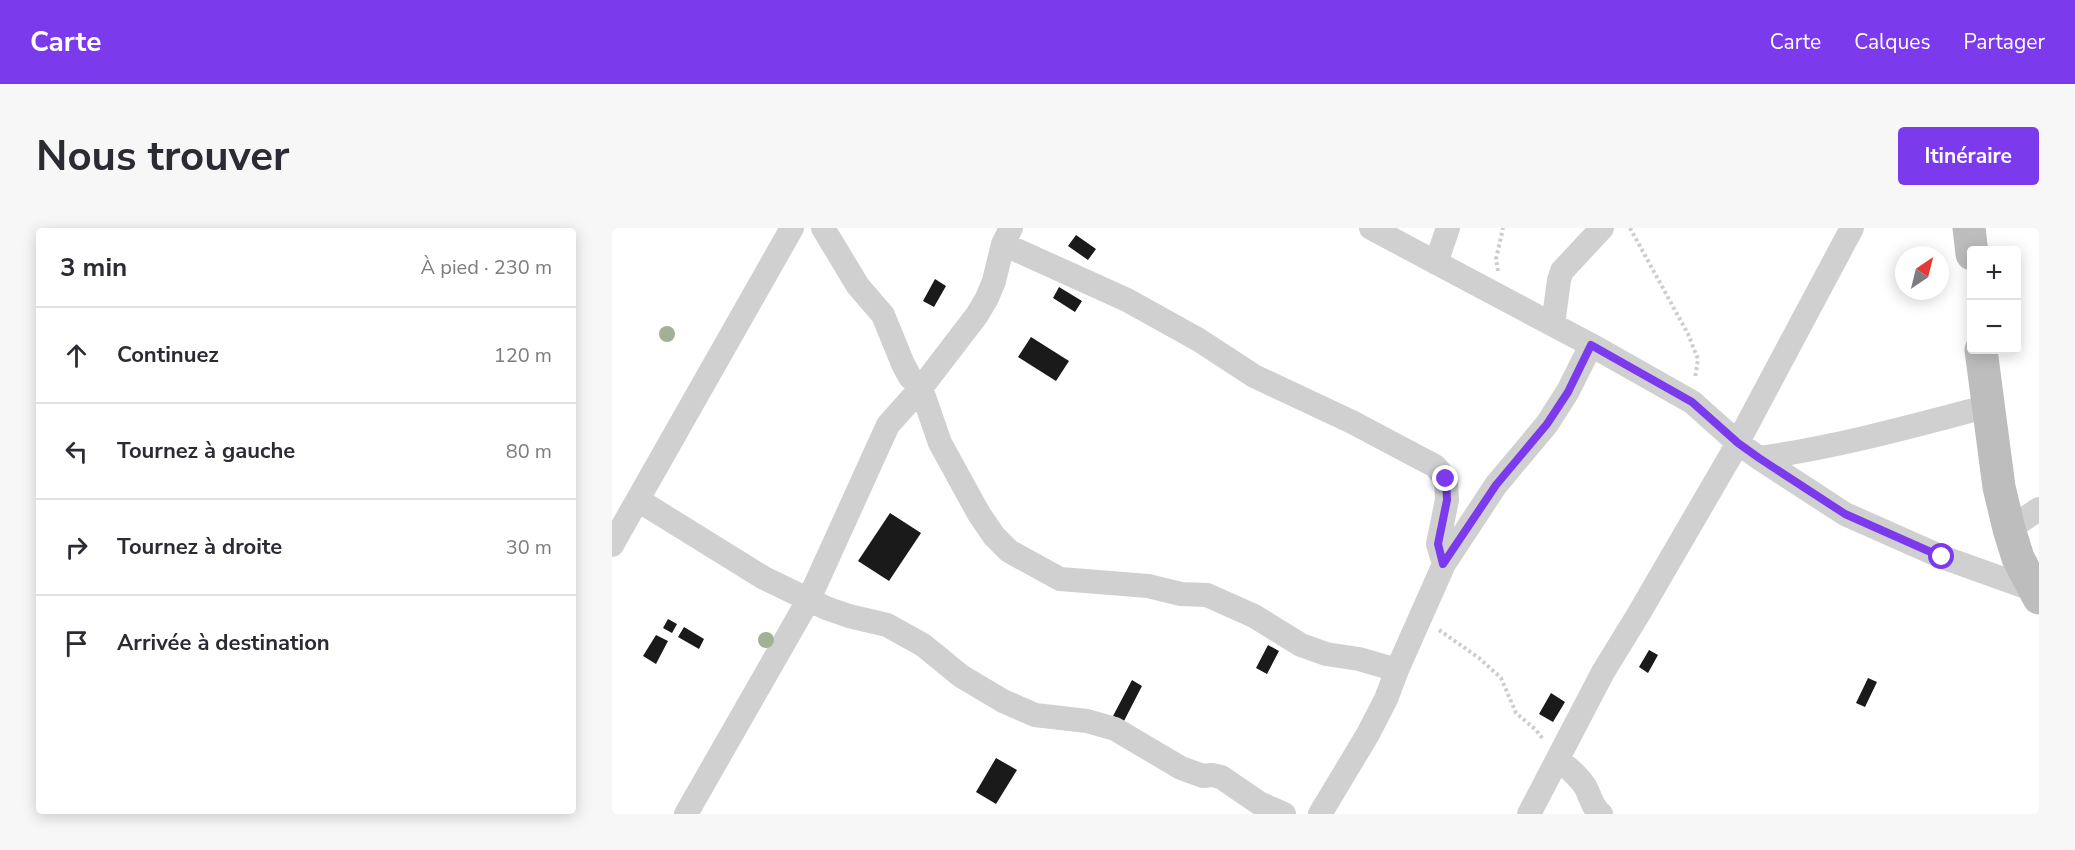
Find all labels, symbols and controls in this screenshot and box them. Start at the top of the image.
text: Carte [30,23,101,61]
text: Carte [1770,28,1821,56]
text: Calques [1854,28,1931,56]
text: Partager [1964,28,2045,56]
button: Itinéraire [1898,127,2039,185]
text: Nous trouver [36,128,289,185]
north arrow [1895,246,1949,300]
map controls [1967,246,2021,354]
button: + [1967,246,2021,300]
text: 3 min [60,250,127,285]
text: À pied · 230 m [421,254,552,281]
button: − [1967,300,2021,354]
icon: ahead [60,339,93,372]
text: Continuez [117,340,219,370]
text: 120 m [494,342,552,369]
icon: left [60,435,93,468]
text: Tournez à gauche [117,436,295,466]
text: 80 m [506,438,552,465]
route end [1432,465,1458,491]
icon: right [60,531,93,564]
text: Tournez à droite [117,532,282,562]
text: 30 m [506,534,552,561]
route start [1928,543,1954,569]
icon: arrive [60,627,93,660]
text: Arrivée à destination [117,628,330,658]

